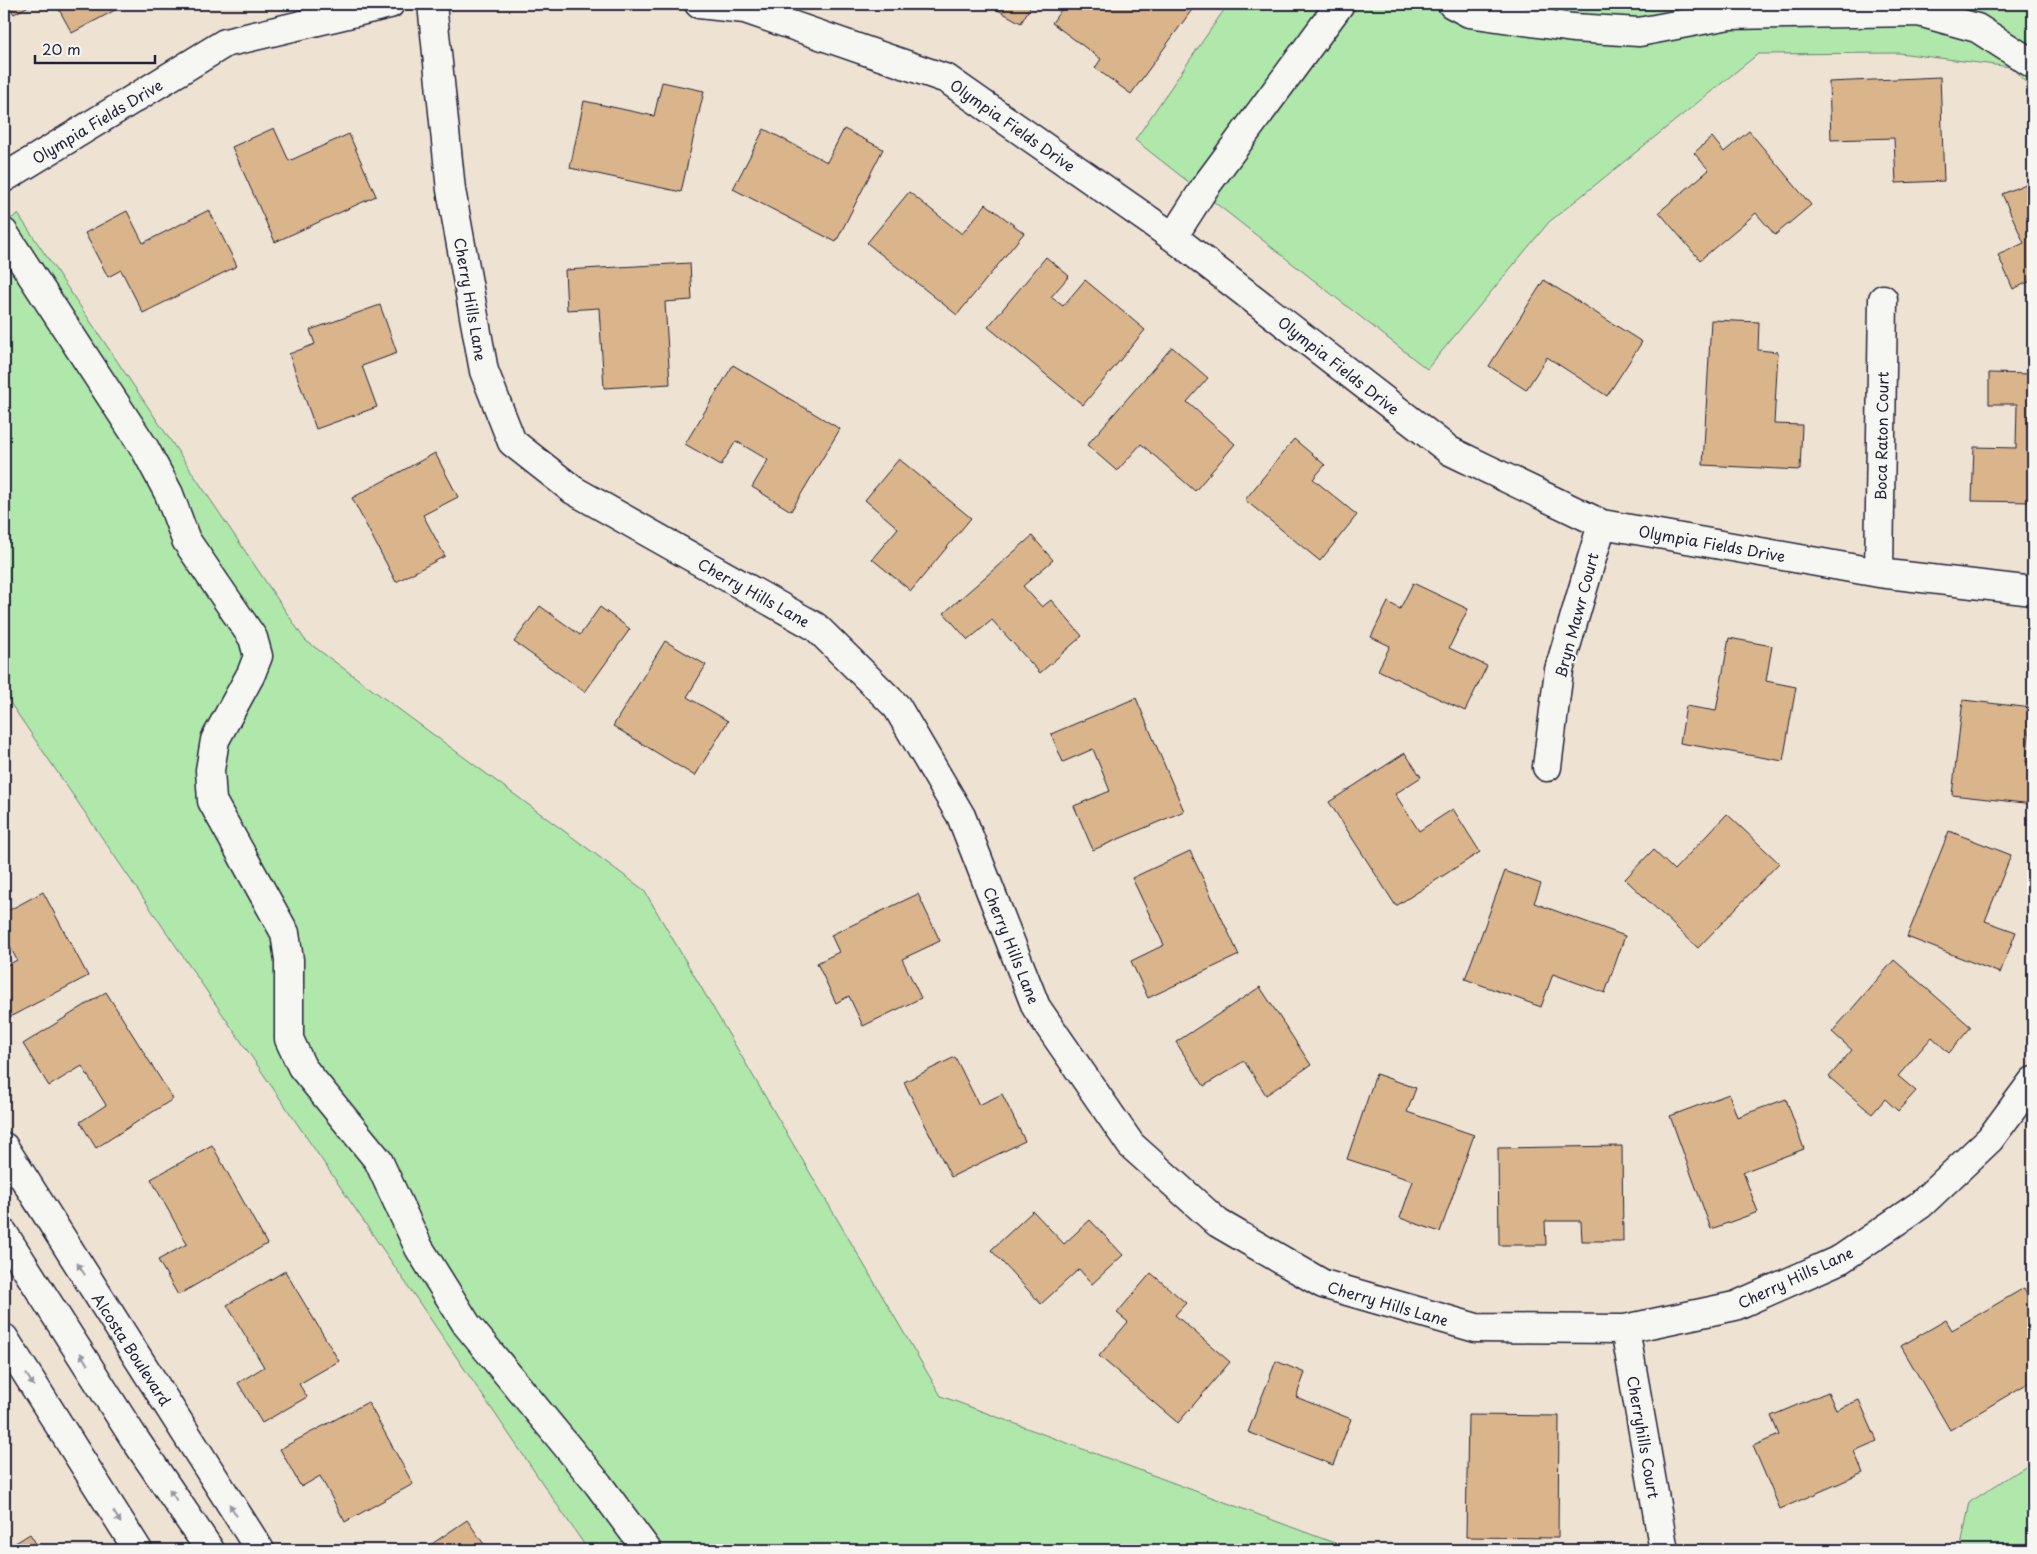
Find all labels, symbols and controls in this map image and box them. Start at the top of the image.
scale bar [35,32,155,64]
text: 20 m [42,37,81,60]
street label: Olympia Fields Drive [27,73,167,169]
street label: Olympia Fields Drive [946,73,1080,177]
street label: Cherry Hills Lane [449,236,493,362]
street label: Olympia Fields Drive [1273,310,1405,420]
street label: Boca Raton Court [1868,371,1894,501]
street label: Olympia Fields Drive [1637,519,1787,567]
street label: Bryn Mawr Court [1548,550,1604,680]
street label: Cherry Hills Lane [694,552,814,632]
street label: Cherry Hills Lane [978,883,1046,1007]
street label: Cherry Hills Lane [1734,1240,1856,1314]
one-way arrow [76,1262,85,1275]
street label: Cherry Hills Lane [1325,1275,1451,1331]
street label: Alcosta Boulevard [87,1288,177,1410]
one-way arrow [79,1353,88,1366]
one-way arrow [25,1373,35,1386]
street label: Cherryhills Court [1622,1374,1666,1500]
one-way arrow [168,1489,177,1502]
one-way arrow [228,1503,238,1516]
one-way arrow [112,1510,122,1523]

